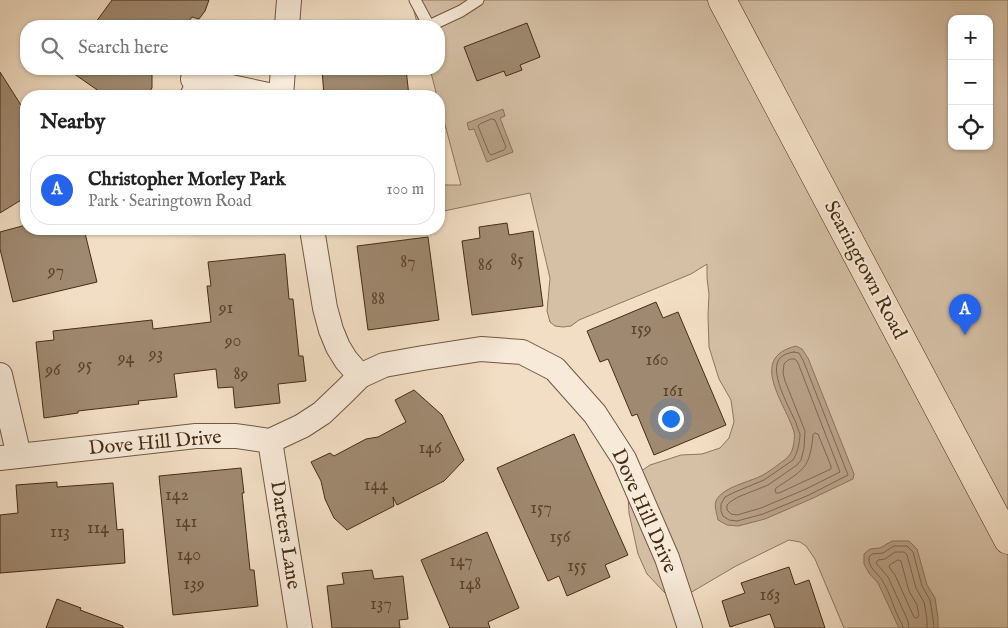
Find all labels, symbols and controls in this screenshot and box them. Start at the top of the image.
map controls [948,15,993,150]
button: + [948,15,993,60]
search box [20,20,445,75]
icon: search [38,34,66,62]
text: Search here [78,36,169,60]
button: − [948,60,993,105]
button: locate [948,105,993,150]
text: Nearby [40,109,105,136]
text: Christopher Morley Park [88,168,286,192]
text: A [52,180,62,200]
text: 100 m [387,180,424,200]
text: Park · Searingtown Road [88,192,251,212]
street label: Searingtown Road [818,197,912,344]
house number: 85 [510,249,524,272]
house number: 87 [400,251,416,274]
house number: 86 [478,254,493,277]
house number: 97 [47,260,64,283]
house number: 88 [371,288,385,311]
pin: A [949,294,981,335]
house number: 91 [218,297,233,320]
house number: 159 [630,318,652,341]
house number: 90 [224,330,241,353]
house number: 93 [148,343,163,366]
house number: 94 [117,347,134,370]
house number: 160 [645,349,669,372]
house number: 95 [77,354,93,377]
house number: 96 [44,359,61,382]
house number: 89 [234,363,248,386]
house number: 161 [663,380,683,403]
your location [658,406,684,432]
street label: Dove Hill Drive [87,425,223,461]
house number: 146 [418,437,442,460]
street label: Dove Hill Drive [605,445,683,577]
house number: 144 [364,474,388,497]
street label: Darters Lane [264,479,306,591]
house number: 142 [165,484,189,507]
house number: 157 [530,497,552,520]
house number: 141 [175,511,197,534]
house number: 114 [87,517,109,540]
house number: 113 [50,521,70,544]
house number: 156 [550,526,571,549]
house number: 140 [177,544,201,567]
house number: 147 [449,550,473,573]
house number: 155 [567,555,587,578]
house number: 139 [183,573,205,596]
house number: 148 [459,573,481,596]
house number: 163 [759,584,781,607]
house number: 137 [370,593,392,616]

